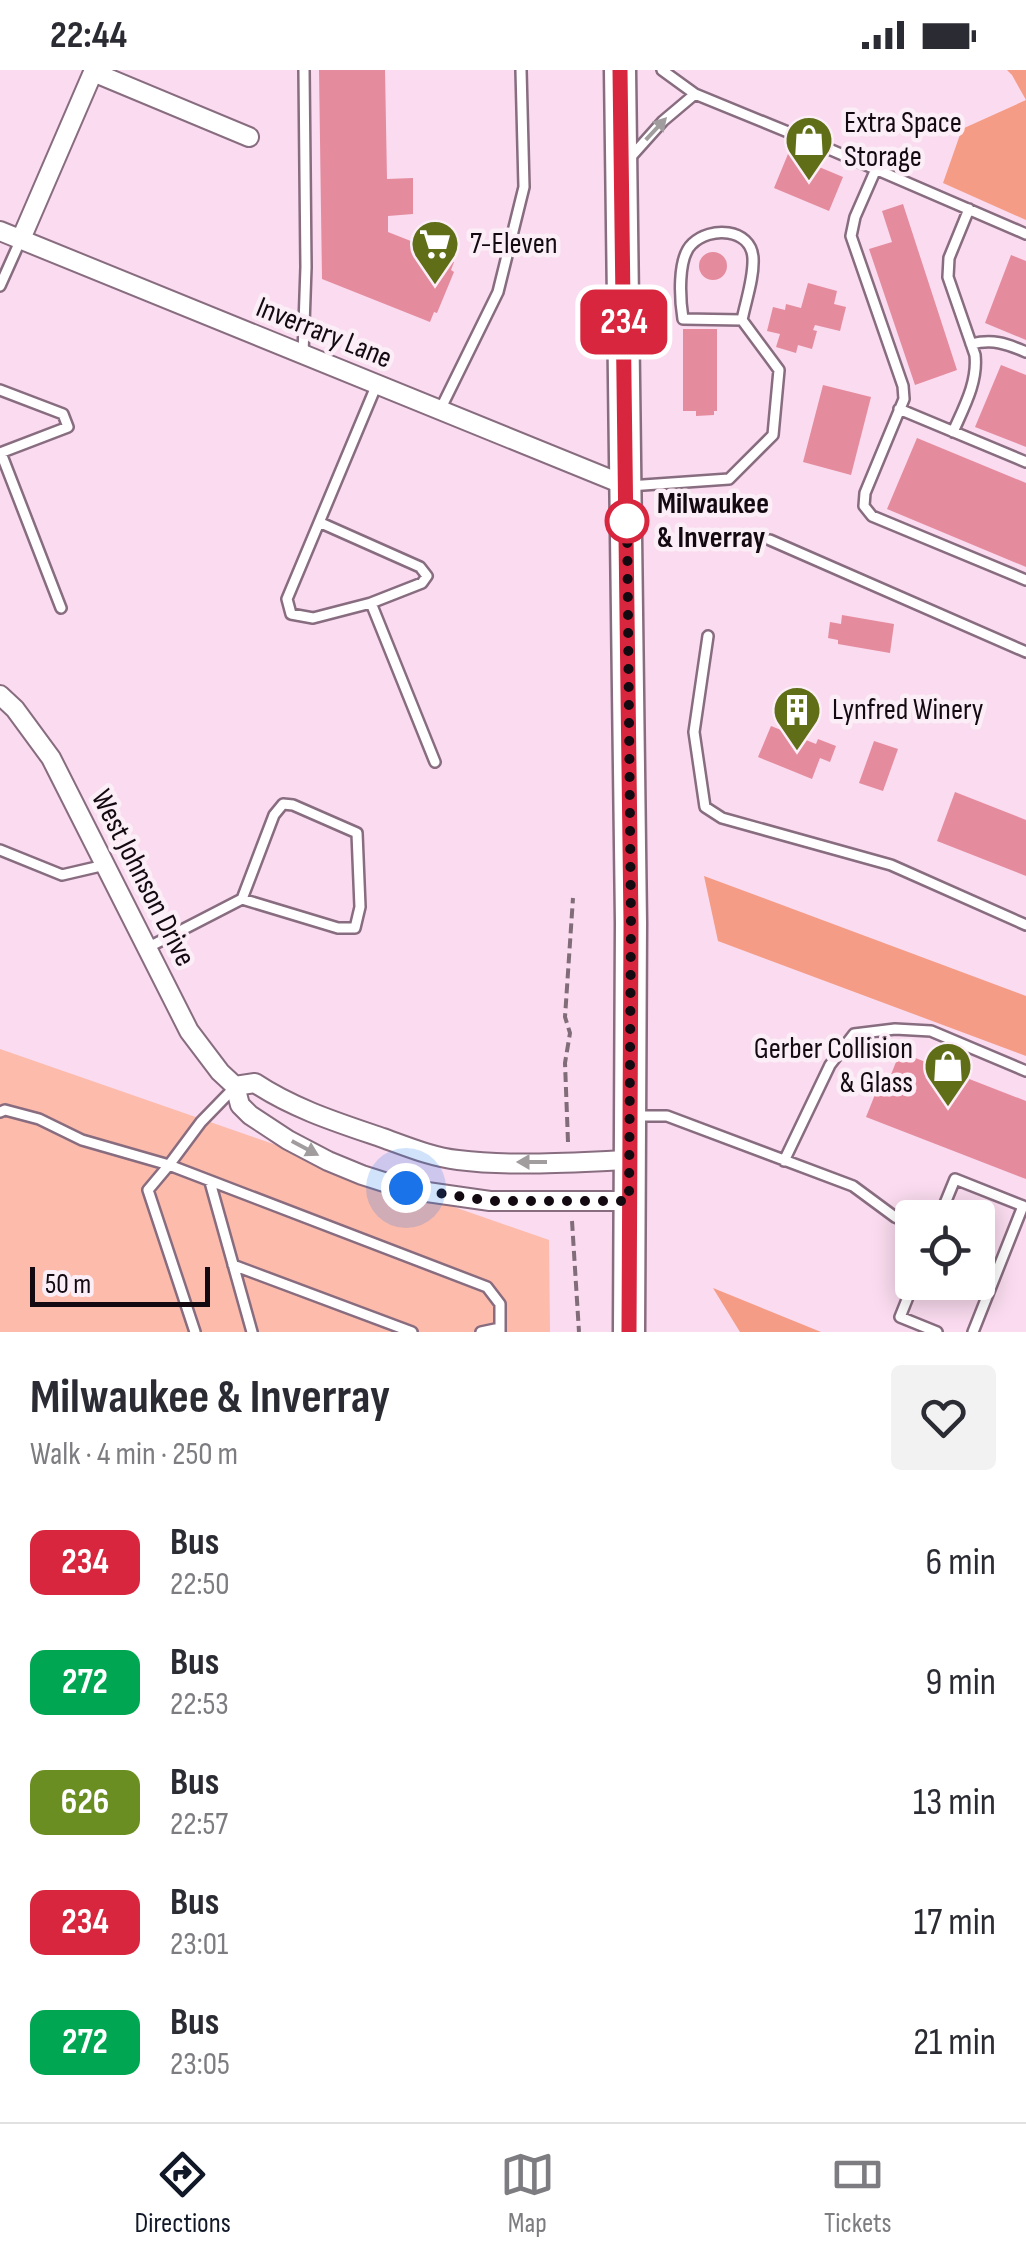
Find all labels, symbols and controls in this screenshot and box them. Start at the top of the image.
text: 22:44 [50,13,127,58]
place label: Extra Space Storage [844,105,962,175]
shop icon: Extra Space Storage [783,114,835,182]
one-way arrow [644,117,667,141]
supermarket icon: 7-Eleven [409,218,461,286]
place label: 7-Eleven [470,226,558,262]
street label: Inverrary Lane [251,289,397,377]
line badge: 234 [566,290,682,354]
text: 234 [600,301,648,344]
place label: Milwaukee & Inverray [657,486,769,556]
marker: Milwaukee & Inverray [606,500,648,542]
building icon: Lynfred Winery [771,684,823,752]
place label: Lynfred Winery [832,692,984,728]
street label: West Johnson Drive [83,784,203,972]
place label: Gerber Collision & Glass [754,1031,913,1101]
shop icon: Gerber Collision & Glass [922,1040,974,1108]
one-way arrow [290,1140,319,1157]
one-way arrow [516,1154,548,1170]
your location [381,1163,431,1213]
map controls [895,1200,995,1300]
button: locate [895,1200,995,1300]
scale bar [30,1262,210,1306]
text: 50 m [45,1268,91,1301]
button: heart [891,1365,996,1470]
text: Milwaukee & Inverray [30,1369,390,1426]
text: Walk · 4 min · 250 m [30,1435,238,1474]
text: Bus [170,1520,219,1565]
text: 6 min [926,1540,996,1585]
text: 234 [61,1541,109,1584]
text: 22:50 [170,1565,230,1604]
text: Bus [170,1640,219,1685]
text: 9 min [925,1660,996,1705]
text: 272 [62,1661,108,1704]
text: 22:53 [170,1685,229,1724]
text: Bus [170,1760,219,1805]
text: 13 min [913,1780,996,1825]
text: 626 [61,1781,109,1824]
text: 22:57 [170,1805,228,1844]
text: Bus [170,1880,219,1925]
text: 17 min [914,1900,996,1945]
text: 234 [61,1901,109,1944]
text: 23:01 [170,1925,228,1964]
text: Bus [170,2000,219,2045]
text: 21 min [913,2020,996,2065]
text: 272 [62,2021,108,2064]
text: 23:05 [170,2045,230,2084]
tab: Directions [135,2147,231,2240]
tab: Map [500,2147,555,2240]
tab: Tickets [824,2147,891,2240]

